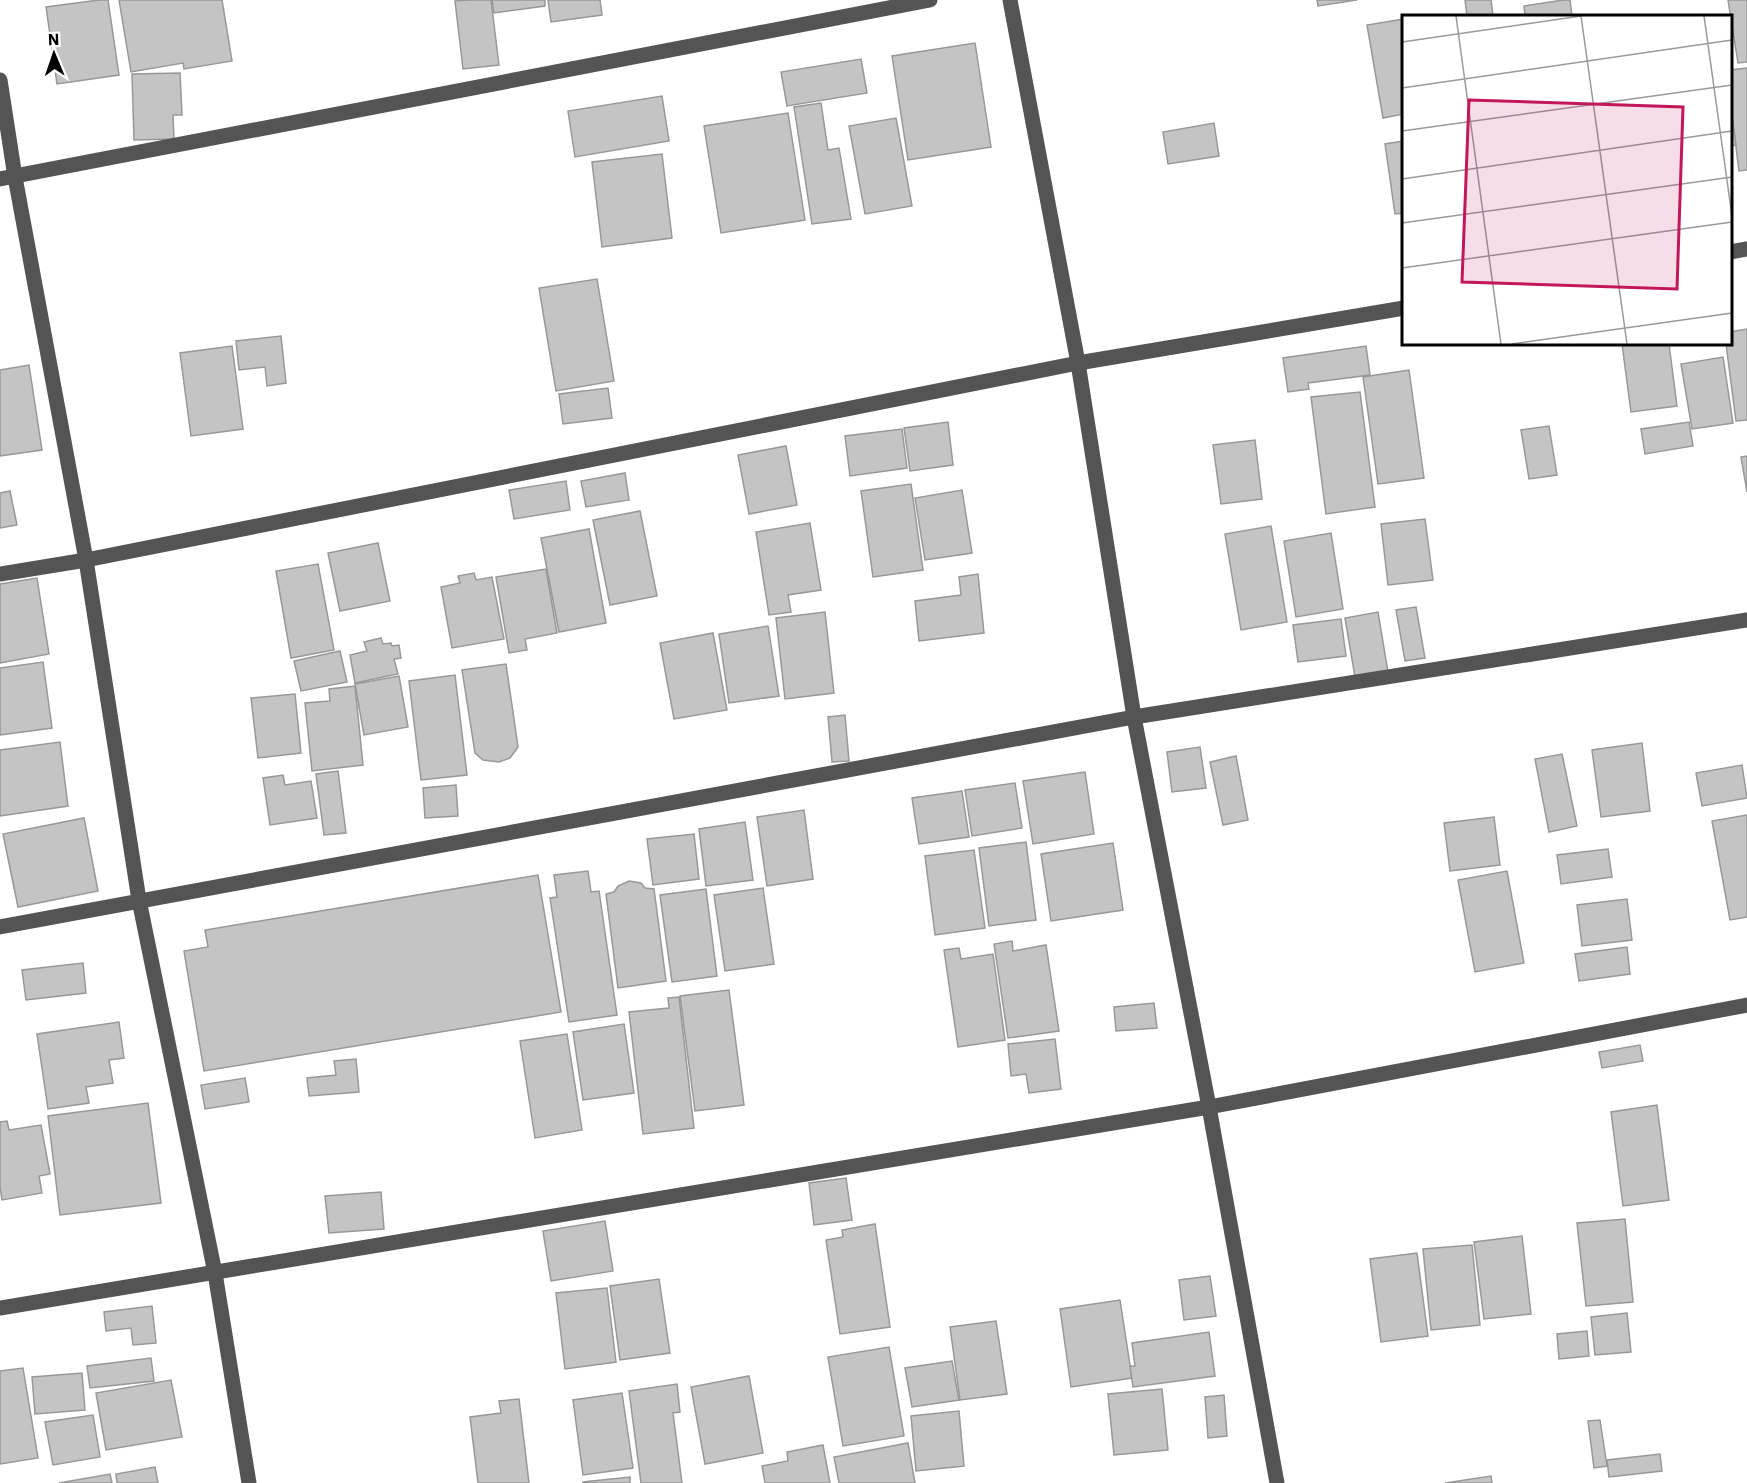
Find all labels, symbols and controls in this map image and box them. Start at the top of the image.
inset map [1402,15,1732,345]
north arrow [24,24,84,84]
text: N [47,29,60,49]

